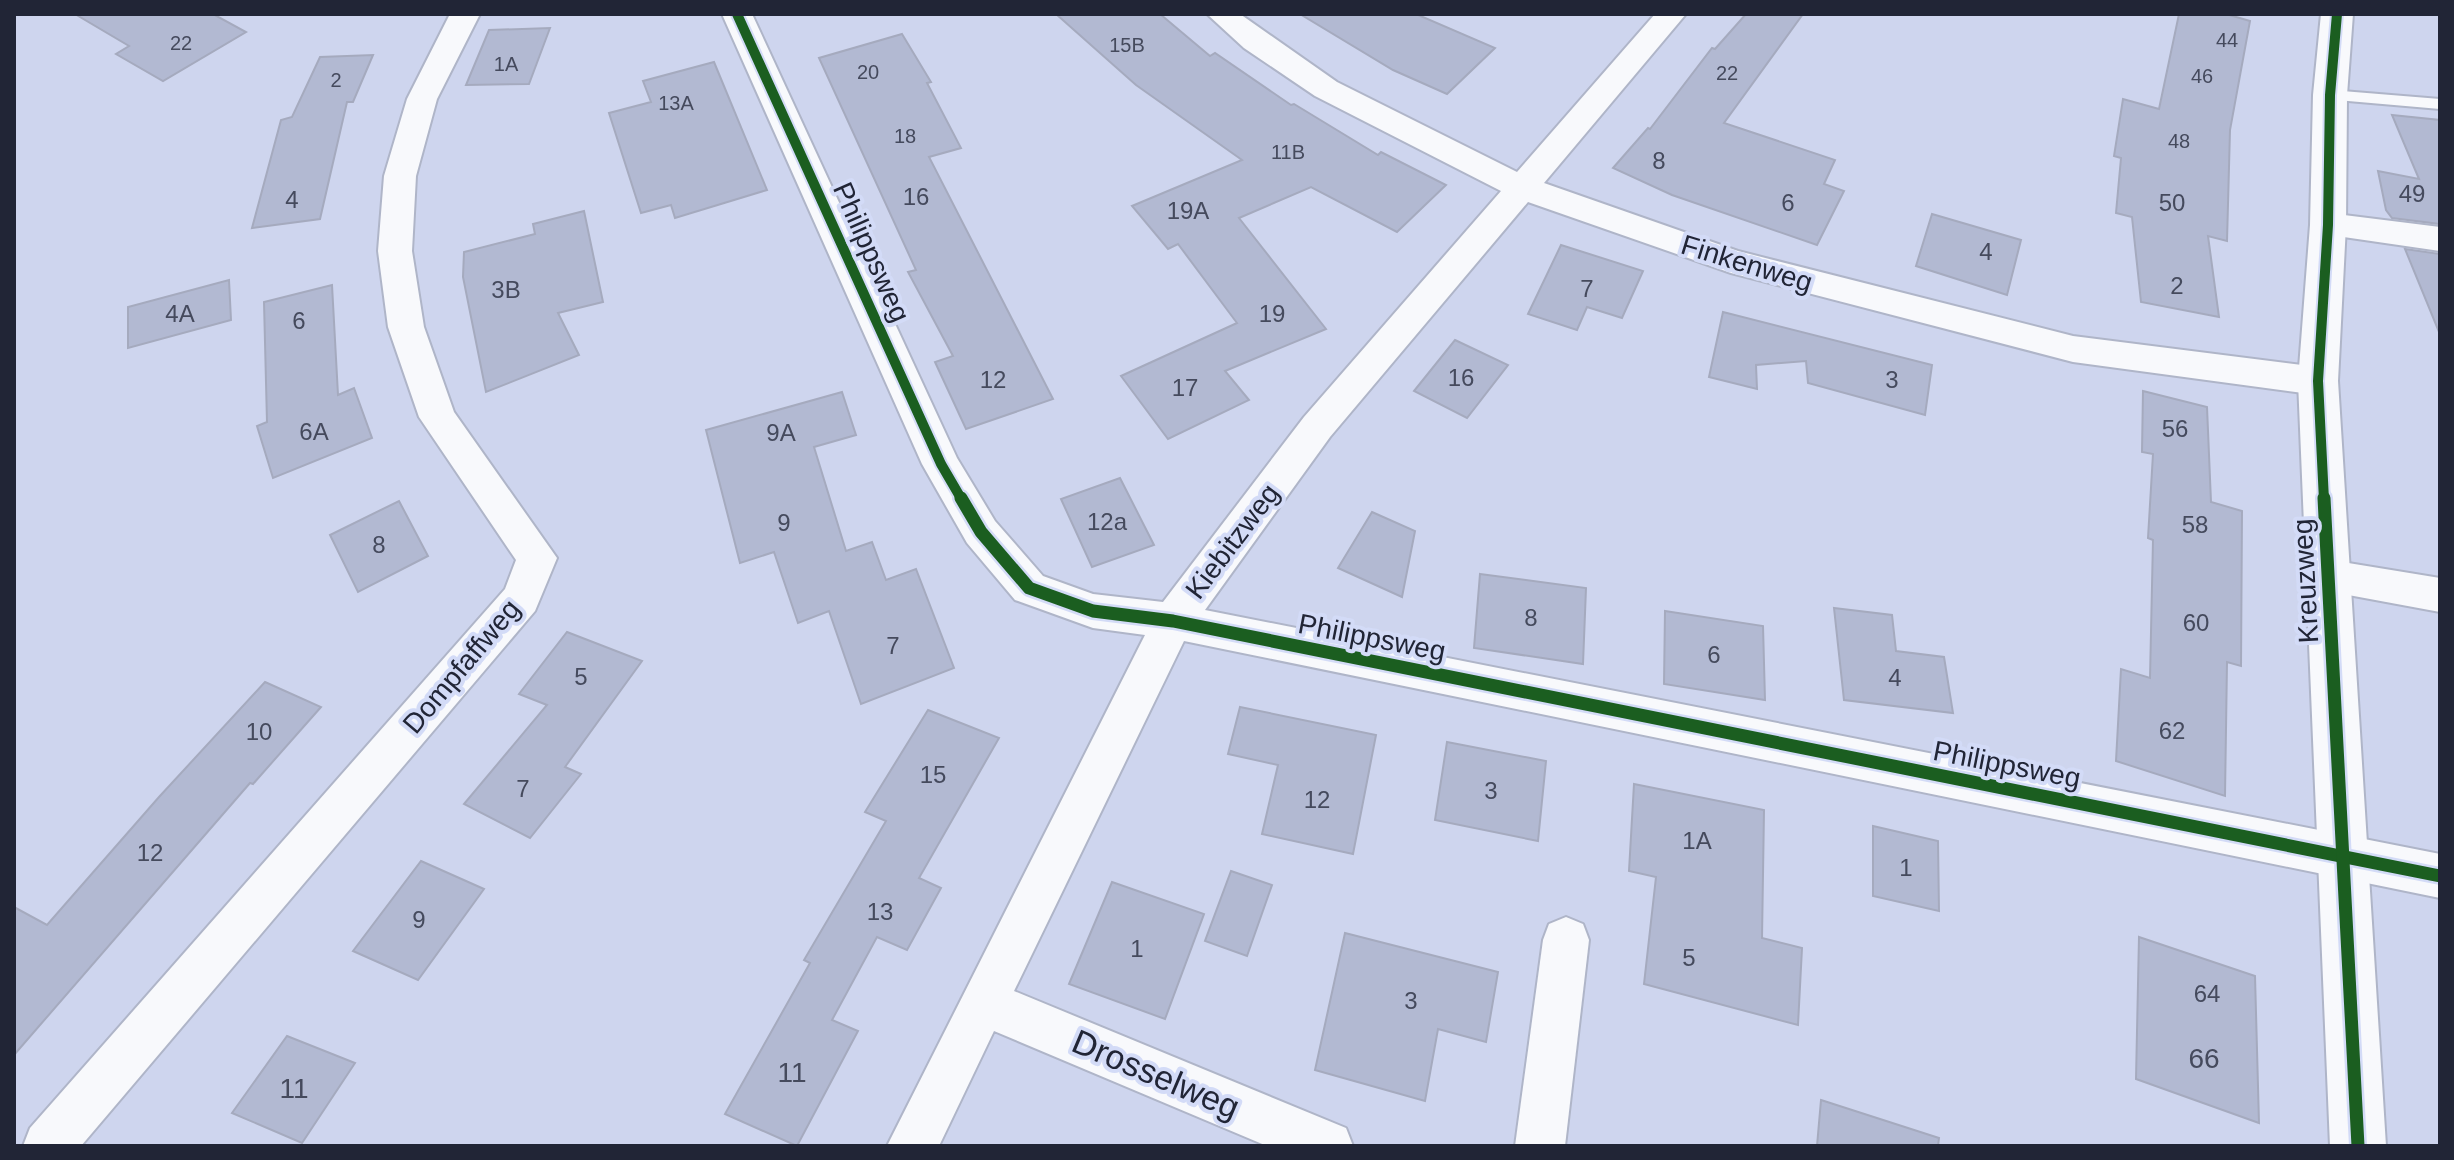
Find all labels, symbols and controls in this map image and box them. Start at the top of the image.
house number: 44 [2216,29,2238,51]
house number: 22 [170,32,192,54]
house number: 15B [1109,34,1145,56]
house number: 1A [494,53,519,75]
house number: 20 [857,61,879,83]
house number: 22 [1716,62,1738,84]
house number: 46 [2191,65,2213,87]
house number: 2 [330,69,342,91]
house number: 13A [658,92,694,114]
house number: 18 [894,125,916,147]
house number: 48 [2168,130,2190,152]
house number: 11B [1271,141,1305,163]
house number: 8 [1652,147,1666,174]
street label: Philippsweg [827,178,916,327]
house number: 49 [2399,180,2425,207]
house number: 16 [903,183,929,210]
house number: 4 [285,186,299,213]
house number: 6 [1781,189,1795,216]
house number: 50 [2159,189,2185,216]
house number: 19A [1167,197,1209,224]
street label: Finkenweg [1678,229,1816,298]
house number: 4 [1979,238,1993,265]
house number: 2 [2170,272,2184,299]
house number: 7 [1580,275,1594,302]
house number: 3B [491,276,521,303]
house number: 4A [165,300,195,327]
house number: 19 [1259,300,1285,327]
house number: 6 [292,307,306,334]
house number: 16 [1448,364,1474,391]
house number: 12 [980,366,1006,393]
house number: 3 [1885,366,1899,393]
house number: 17 [1172,374,1198,401]
house number: 56 [2162,415,2188,442]
house number: 6A [299,418,329,445]
house number: 9A [766,419,796,446]
street label: Kiebitzweg [1179,478,1286,605]
house number: 12a [1087,508,1128,535]
house number: 9 [777,509,791,536]
house number: 58 [2182,511,2208,538]
street label: Kreuzweg [2287,518,2324,644]
house number: 8 [372,531,386,558]
street label: Dompfaffweg [397,593,526,739]
house number: 8 [1524,604,1538,631]
street label: Philippsweg [1296,608,1448,667]
house number: 60 [2183,609,2209,636]
house number: 7 [886,632,900,659]
house number: 6 [1707,641,1721,668]
house number: 5 [574,663,588,690]
house number: 4 [1888,664,1902,691]
house number: 62 [2159,717,2185,744]
house number: 10 [246,718,272,745]
street label: Philippsweg [1931,735,2083,794]
house number: 15 [920,761,946,788]
house number: 7 [516,775,530,802]
house number: 3 [1484,777,1498,804]
house number: 12 [1304,786,1330,813]
house number: 1A [1682,827,1712,854]
house number: 12 [137,839,163,866]
house number: 1 [1899,854,1913,881]
house number: 13 [867,898,893,925]
house number: 9 [412,906,426,933]
house number: 1 [1130,935,1144,962]
house number: 5 [1682,944,1696,971]
house number: 64 [2194,980,2220,1007]
house number: 3 [1404,987,1418,1014]
street label: Drosselweg [1067,1022,1245,1126]
house number: 66 [2188,1043,2220,1074]
house number: 11 [777,1057,807,1088]
house number: 11 [279,1073,309,1104]

